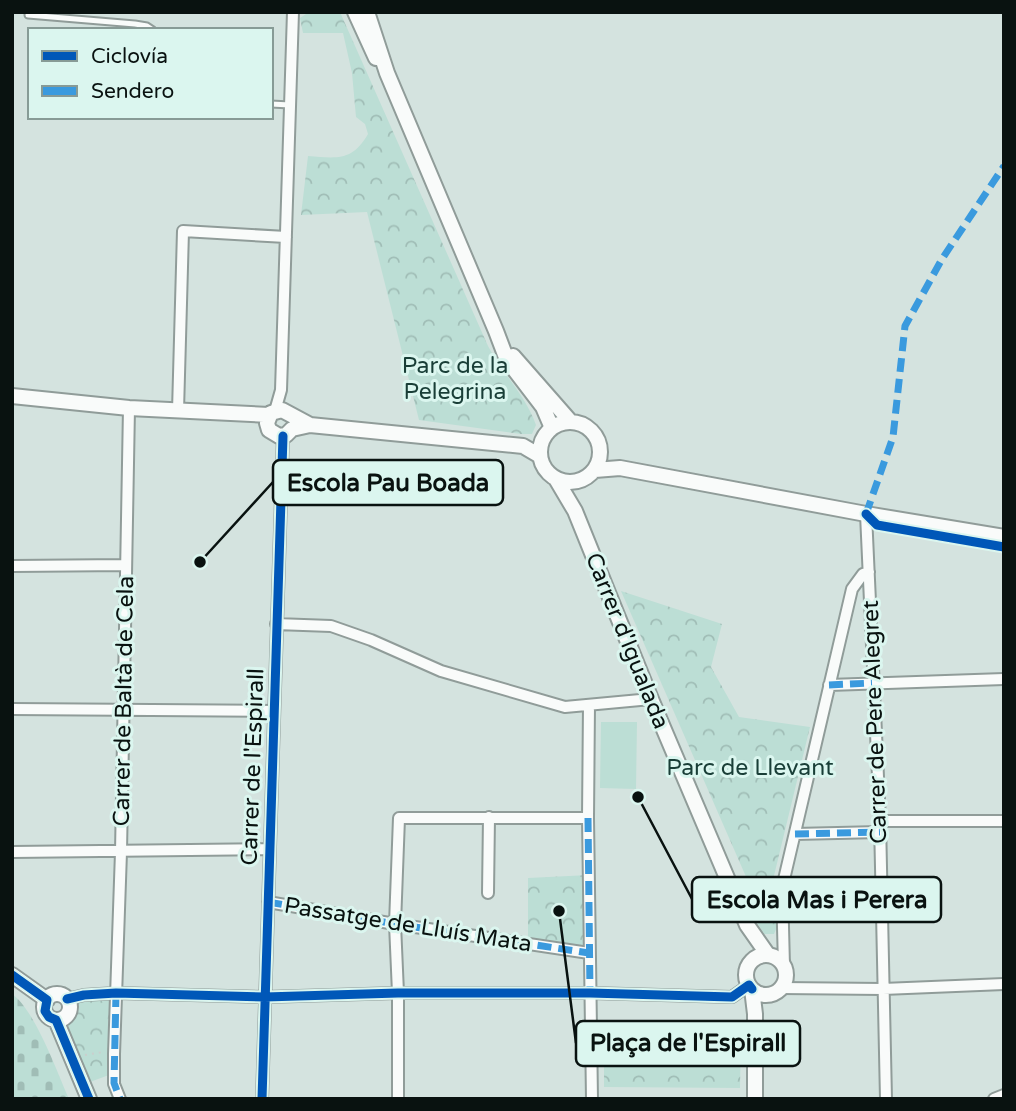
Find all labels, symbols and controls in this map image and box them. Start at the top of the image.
legend [28,28,273,119]
text: Ciclovía [91,44,168,69]
text: Sendero [91,79,174,104]
park label: Parc de la Pelegrina [402,352,508,406]
callout: Escola Pau Boada [273,460,503,505]
text: Escola Pau Boada [287,469,489,498]
street label: Carrer d'Igualada [579,549,675,733]
street label: Carrer de Baltà de Cela [108,575,140,827]
street label: Carrer de Pere Alegret [857,600,893,844]
street label: Carrer de l'Espirall [236,668,270,866]
park label: Parc de Llevant [666,754,834,782]
callout: Escola Mas i Perera [692,877,941,922]
text: Escola Mas i Perera [707,886,927,915]
street label: Passatge de Lluís Mata [282,892,534,958]
callout: Plaça de l'Espirall [576,1021,800,1066]
text: Plaça de l'Espirall [590,1029,786,1058]

